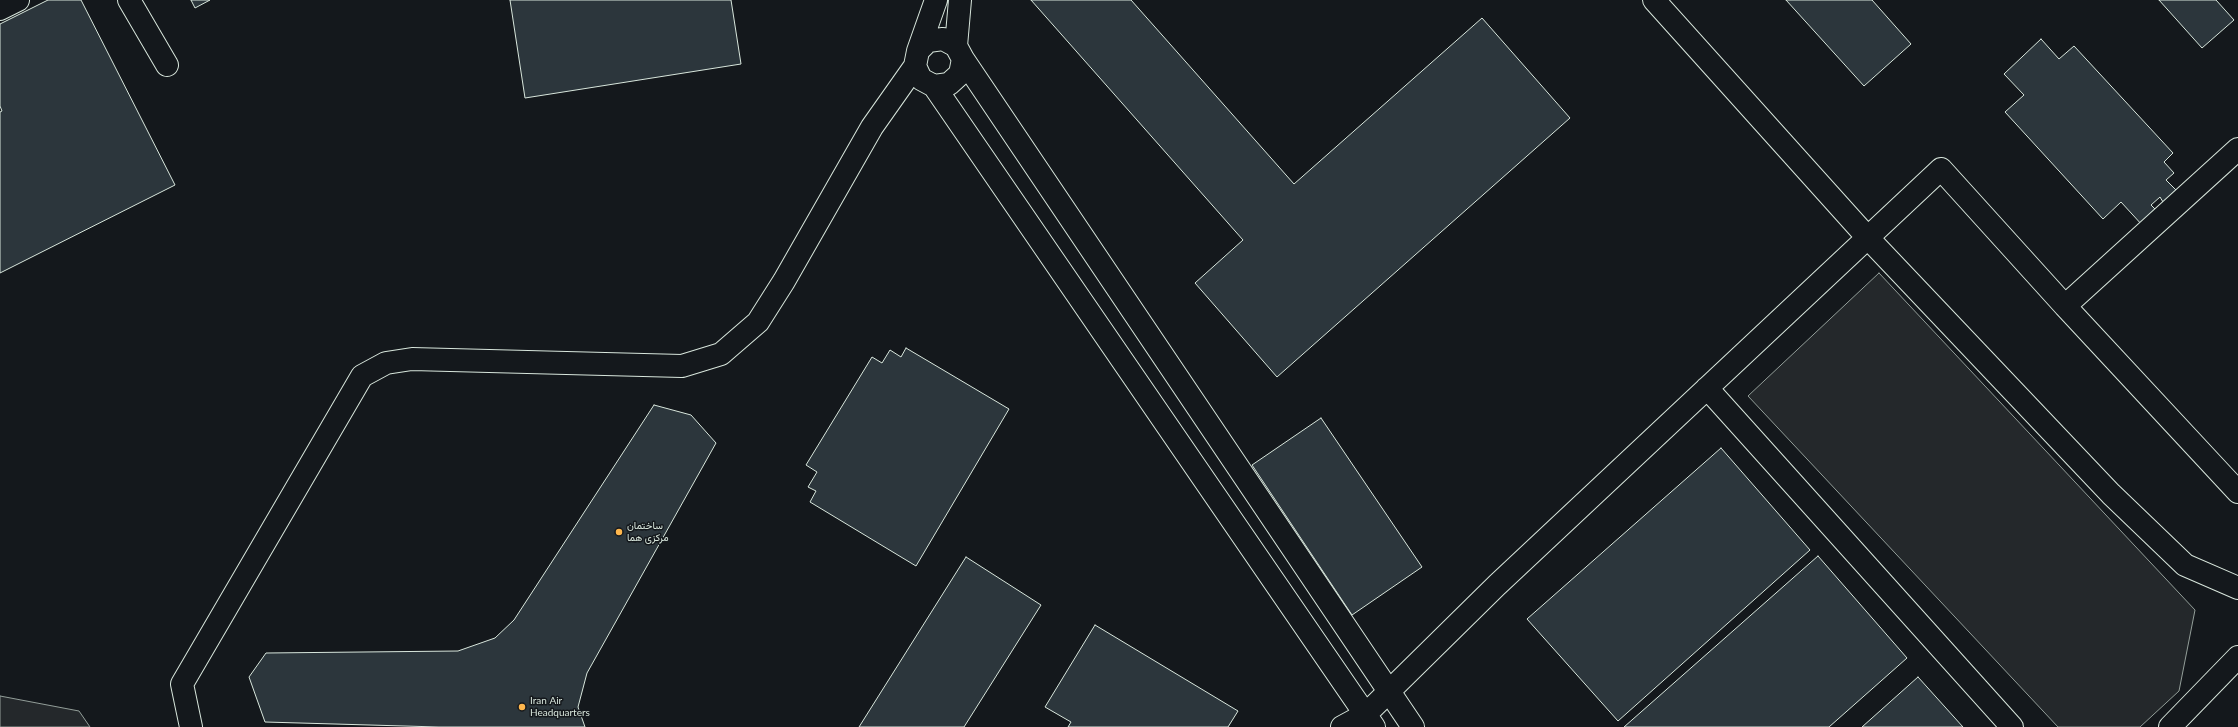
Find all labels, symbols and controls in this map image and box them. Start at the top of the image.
place label: ساختمان مرکزی هما [627,520,668,544]
marker: ساختمان مرکزی هما [614,527,624,537]
place label: Iran Air Headquarters [530,695,590,718]
marker: Iran Air Headquarters [517,702,527,712]

